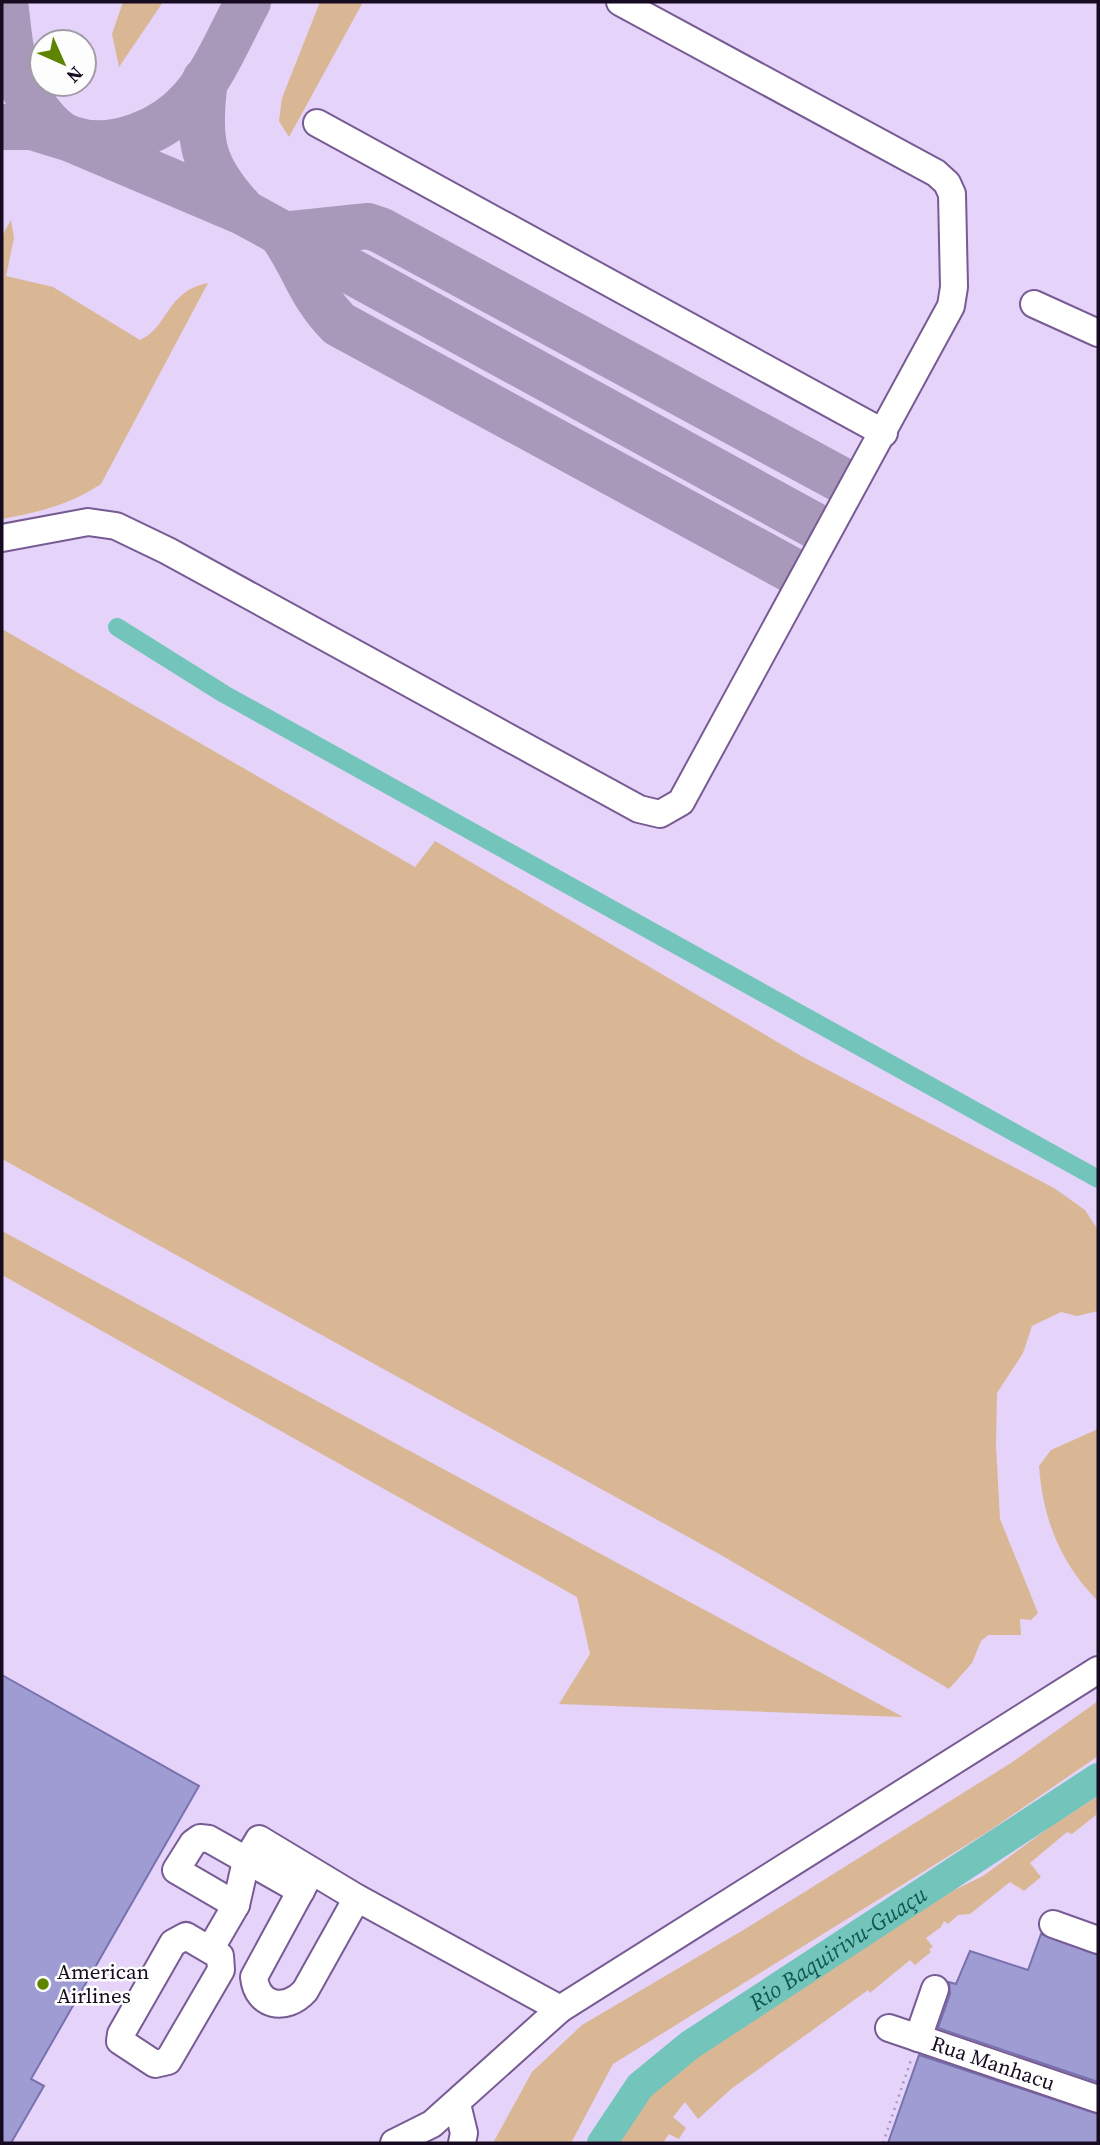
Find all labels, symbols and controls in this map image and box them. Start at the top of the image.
north arrow [28,28,98,98]
text: N [61,61,89,89]
water label: Rio Baquirivu-Guaçu [742,1878,933,2019]
place label: American Airlines [57,1957,150,2010]
marker: American Airlines [35,1976,51,1992]
street label: Rua Manhacu [928,2028,1059,2097]

